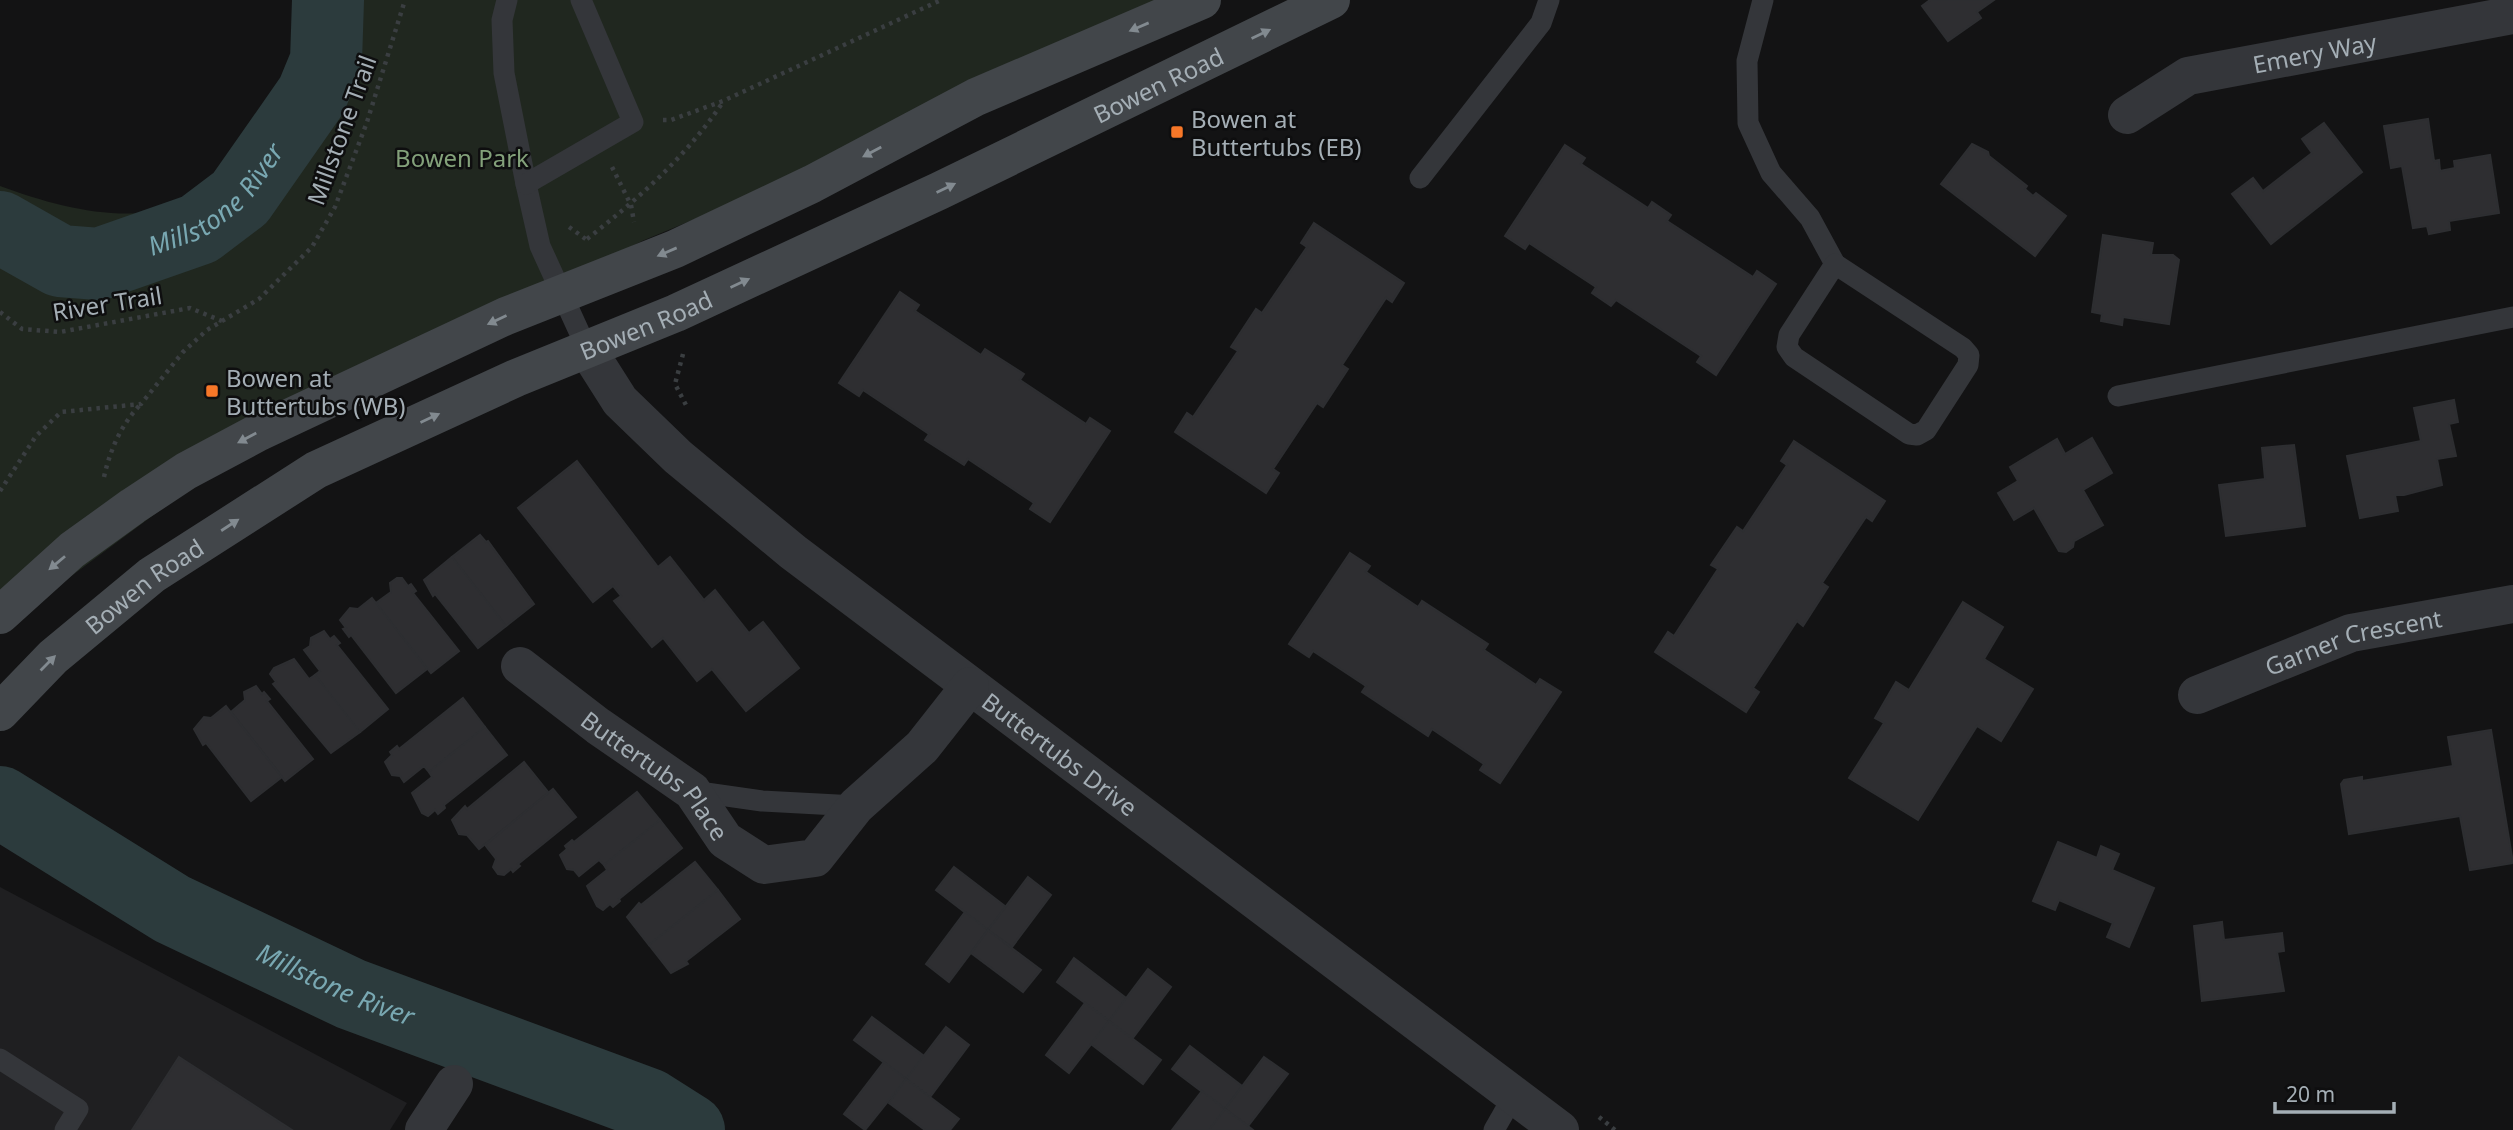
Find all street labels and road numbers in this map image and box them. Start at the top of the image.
street label: Emery Way [2250,24,2380,80]
street label: Bowen Road [1087,39,1229,130]
street label: Millstone Trail [299,51,383,209]
street label: River Trail [50,278,164,328]
street label: Bowen Road [574,282,717,367]
street label: Bowen Road [77,530,209,641]
street label: Garner Crescent [2260,601,2445,683]
street label: Buttertubs Drive [976,684,1145,823]
street label: Buttertubs Place [575,703,737,846]

